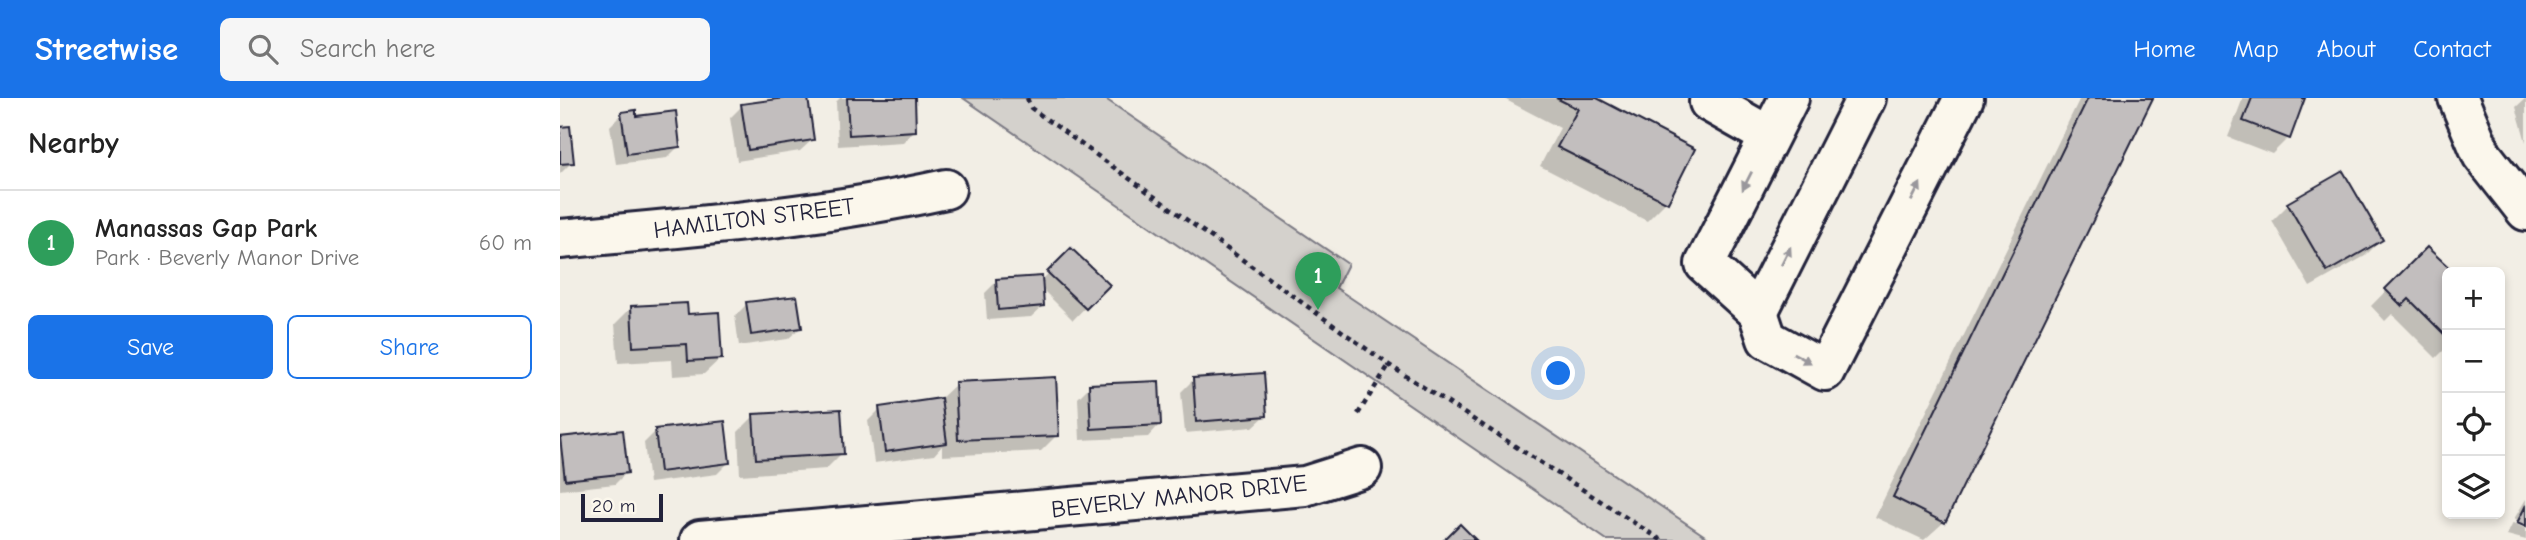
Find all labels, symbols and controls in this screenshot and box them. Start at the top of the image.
search box [220,18,710,81]
text: Streetwise [35,30,178,68]
icon: search [244,30,282,68]
text: Search here [300,34,435,64]
text: Home [2134,35,2195,63]
text: Map [2233,35,2279,63]
text: About [2317,35,2375,63]
text: Contact [2413,35,2491,63]
text: Nearby [28,126,119,161]
one-way arrow [1741,171,1752,191]
one-way arrow [1911,182,1922,202]
street label: HAMILTON STREET [652,192,857,244]
text: Manassas Gap Park [95,214,317,244]
text: 1 [46,229,56,256]
text: 60 m [479,229,532,256]
text: Park · Beverly Manor Drive [95,244,359,271]
one-way arrow [1780,246,1791,266]
pin: 1 [1295,252,1341,310]
map controls [2442,267,2505,519]
button: + [2442,267,2505,330]
button: Save [28,315,273,379]
button: Share [287,315,532,379]
button: − [2442,330,2505,393]
one-way arrow [1792,352,1812,364]
your location [1541,356,1575,390]
button: locate [2442,393,2505,456]
button: layers [2442,456,2505,519]
street label: BEVERLY MANOR DRIVE [1050,469,1308,523]
scale bar [581,491,663,523]
text: 20 m [592,495,636,517]

